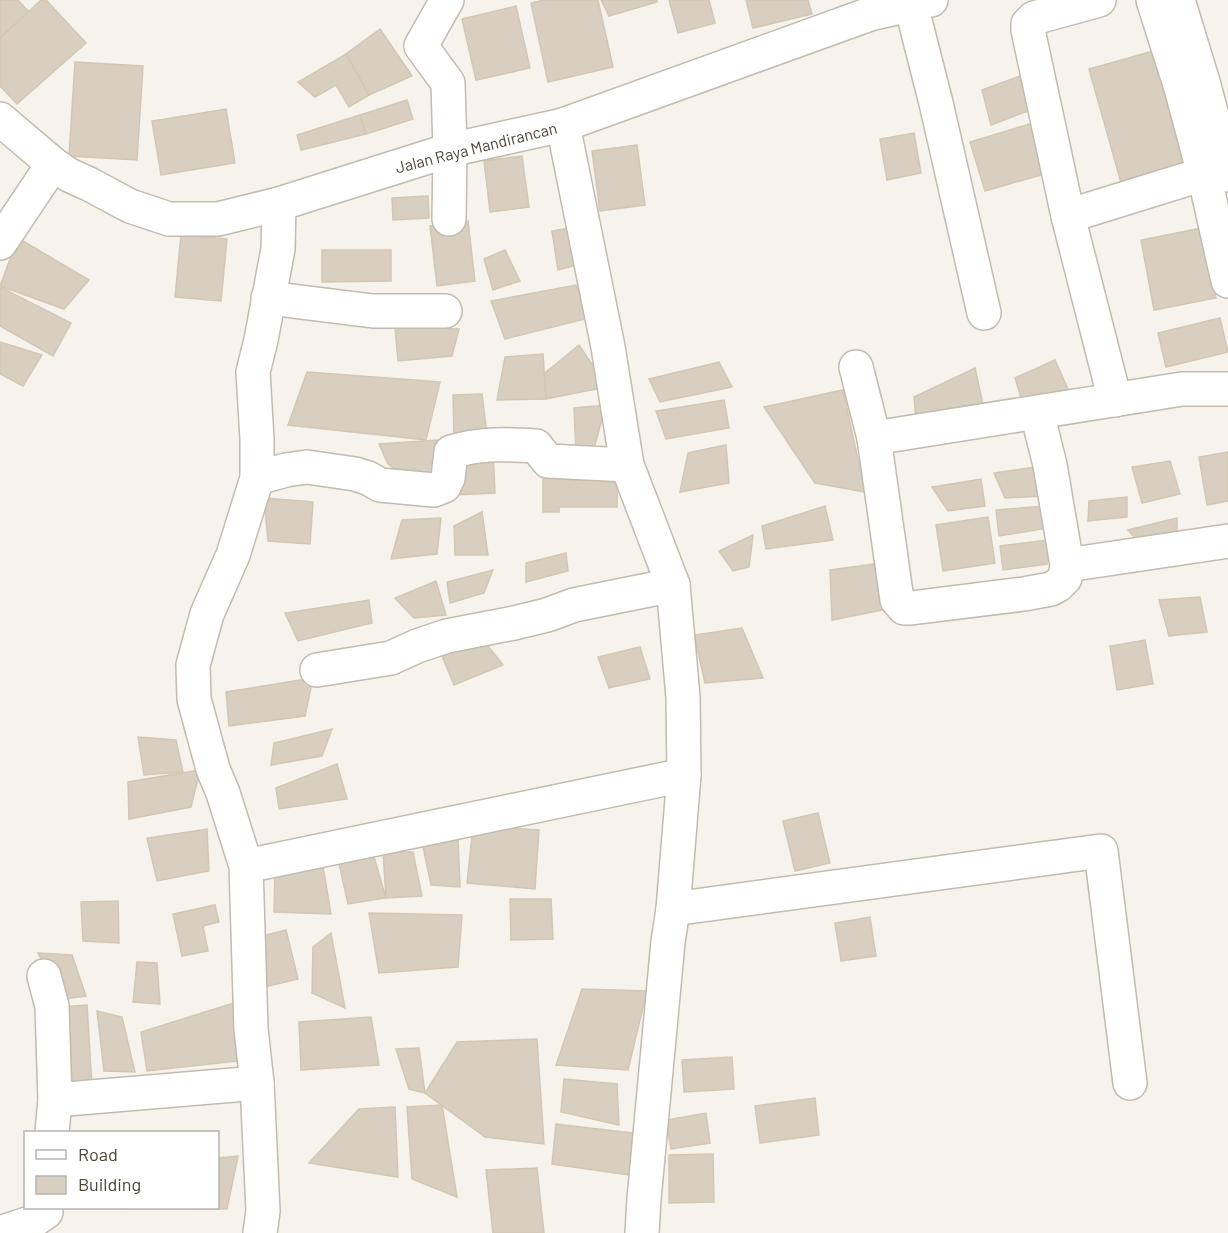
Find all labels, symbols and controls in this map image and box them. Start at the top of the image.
street label: Jalan Raya Mandirancan [393,118,559,176]
legend [24,1131,219,1209]
text: Road [78,1143,118,1165]
text: Building [78,1173,141,1195]

